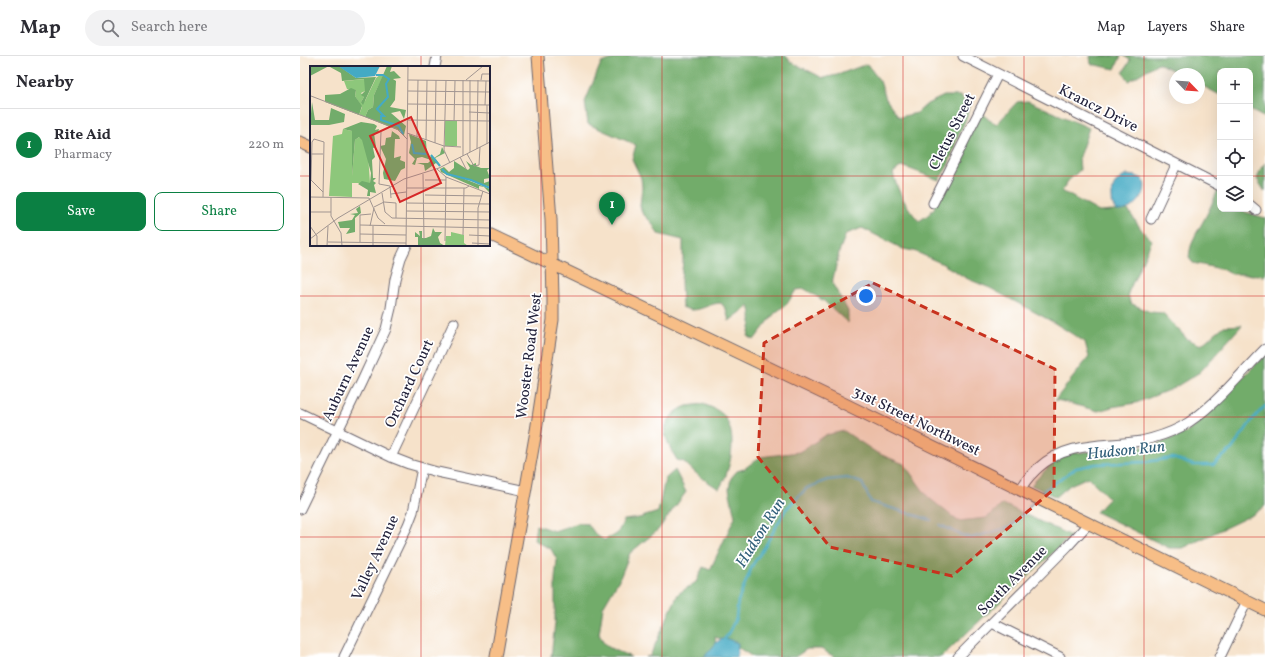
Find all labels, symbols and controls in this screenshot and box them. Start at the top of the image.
search box [85,10,365,46]
text: Map [20,15,61,41]
icon: search [99,17,121,39]
text: Search here [131,17,208,38]
text: Map [1097,18,1125,37]
text: Layers [1147,18,1187,37]
text: Share [1209,18,1245,37]
inset map [310,66,490,246]
north arrow [1169,68,1205,104]
map controls [1217,68,1253,212]
button: + [1217,68,1253,104]
text: Nearby [16,71,74,94]
street label: Krancz Drive [1055,80,1141,138]
street label: Cletus Street [925,90,981,174]
button: − [1217,104,1253,140]
text: Rite Aid [54,125,111,146]
text: 1 [26,136,32,154]
text: 220 m [248,136,284,154]
button: locate [1217,140,1253,176]
text: Pharmacy [54,146,112,164]
button: layers [1217,176,1253,212]
button: Save [16,192,146,231]
button: Share [154,192,284,231]
pin: 1 [599,192,625,225]
your location [856,286,876,306]
street label: Wooster Road West [512,292,548,420]
street label: Auburn Avenue [318,323,380,425]
street label: Orchard Court [380,336,440,432]
street label: 31st Street Northwest [849,382,983,462]
water label: Hudson Run [1086,436,1166,466]
water label: Hudson Run [731,494,791,572]
street label: Valley Avenue [347,512,405,604]
street label: South Avenue [973,541,1053,621]

